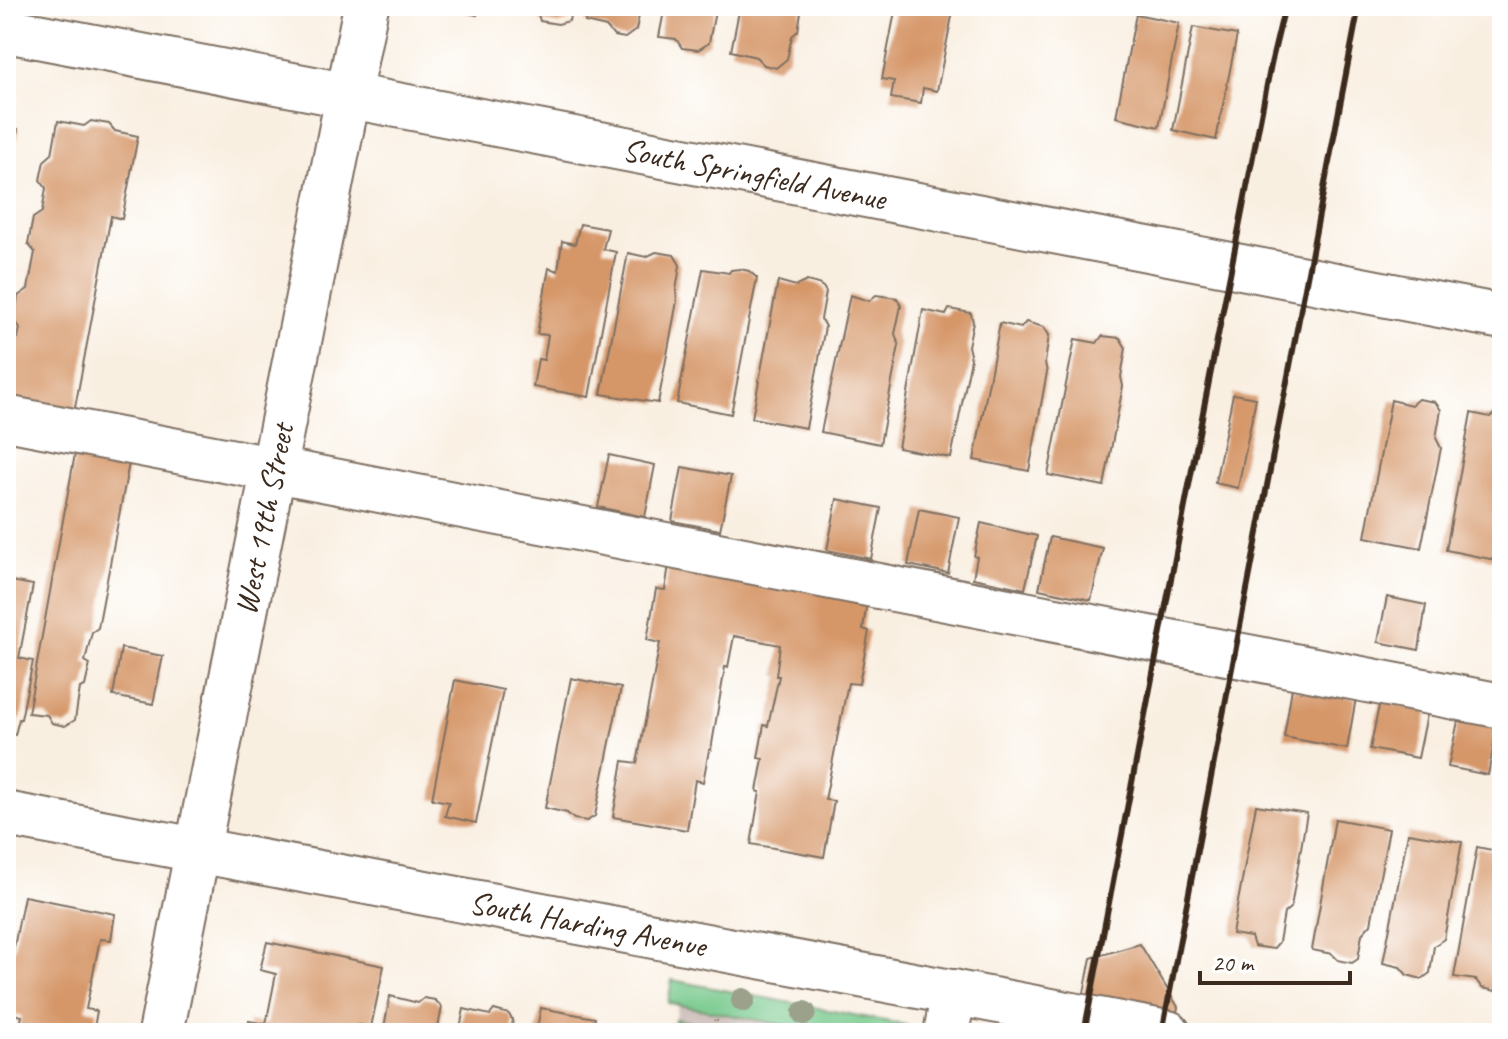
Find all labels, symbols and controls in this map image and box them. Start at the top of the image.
street label: South Springfield Avenue [620,128,892,219]
street label: West 19th Street [224,417,303,618]
street label: South Harding Avenue [466,881,712,966]
scale bar [1200,935,1350,985]
text: 20 m [1212,948,1255,978]

